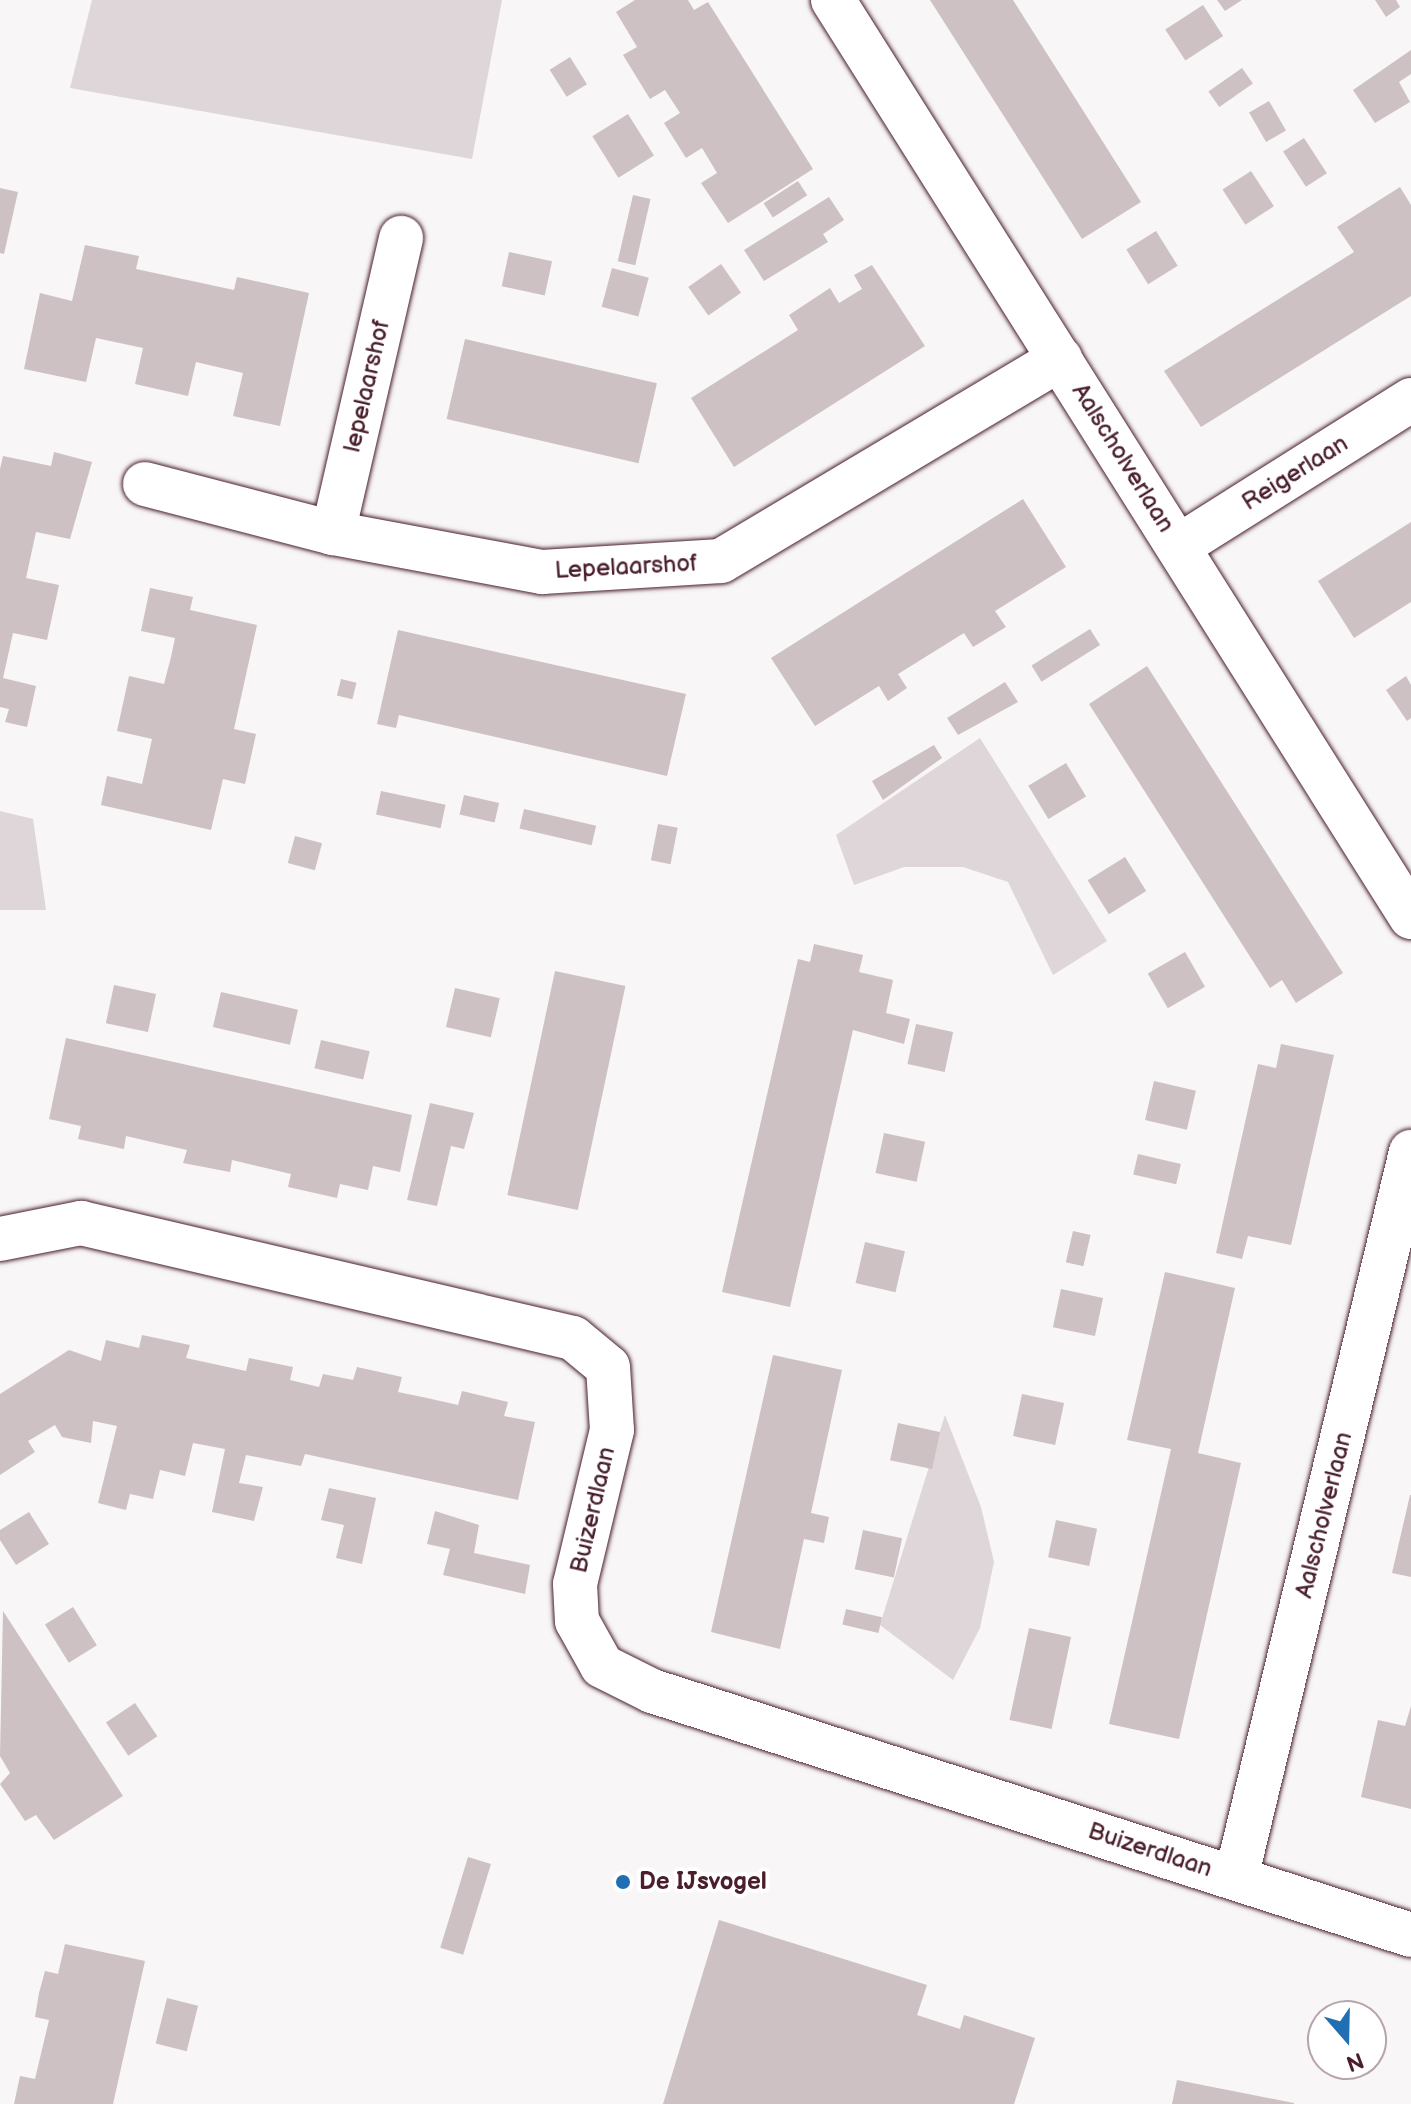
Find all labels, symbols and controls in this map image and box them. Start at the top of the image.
street label: lepelaarshof [338,317,396,455]
street label: Aalscholverlaan [1066,378,1180,538]
street label: Reigerlaan [1237,429,1353,517]
street label: Lepelaarshof [554,549,698,585]
street label: Aalscholverlaan [1289,1429,1359,1601]
street label: Buizerdlaan [565,1444,621,1576]
street label: Buizerdlaan [1084,1816,1216,1884]
place label: De IJsvogel [639,1868,767,1896]
marker: De IJsvogel [614,1873,632,1891]
north arrow [1307,2000,1387,2080]
text: N [1342,2046,1367,2077]

